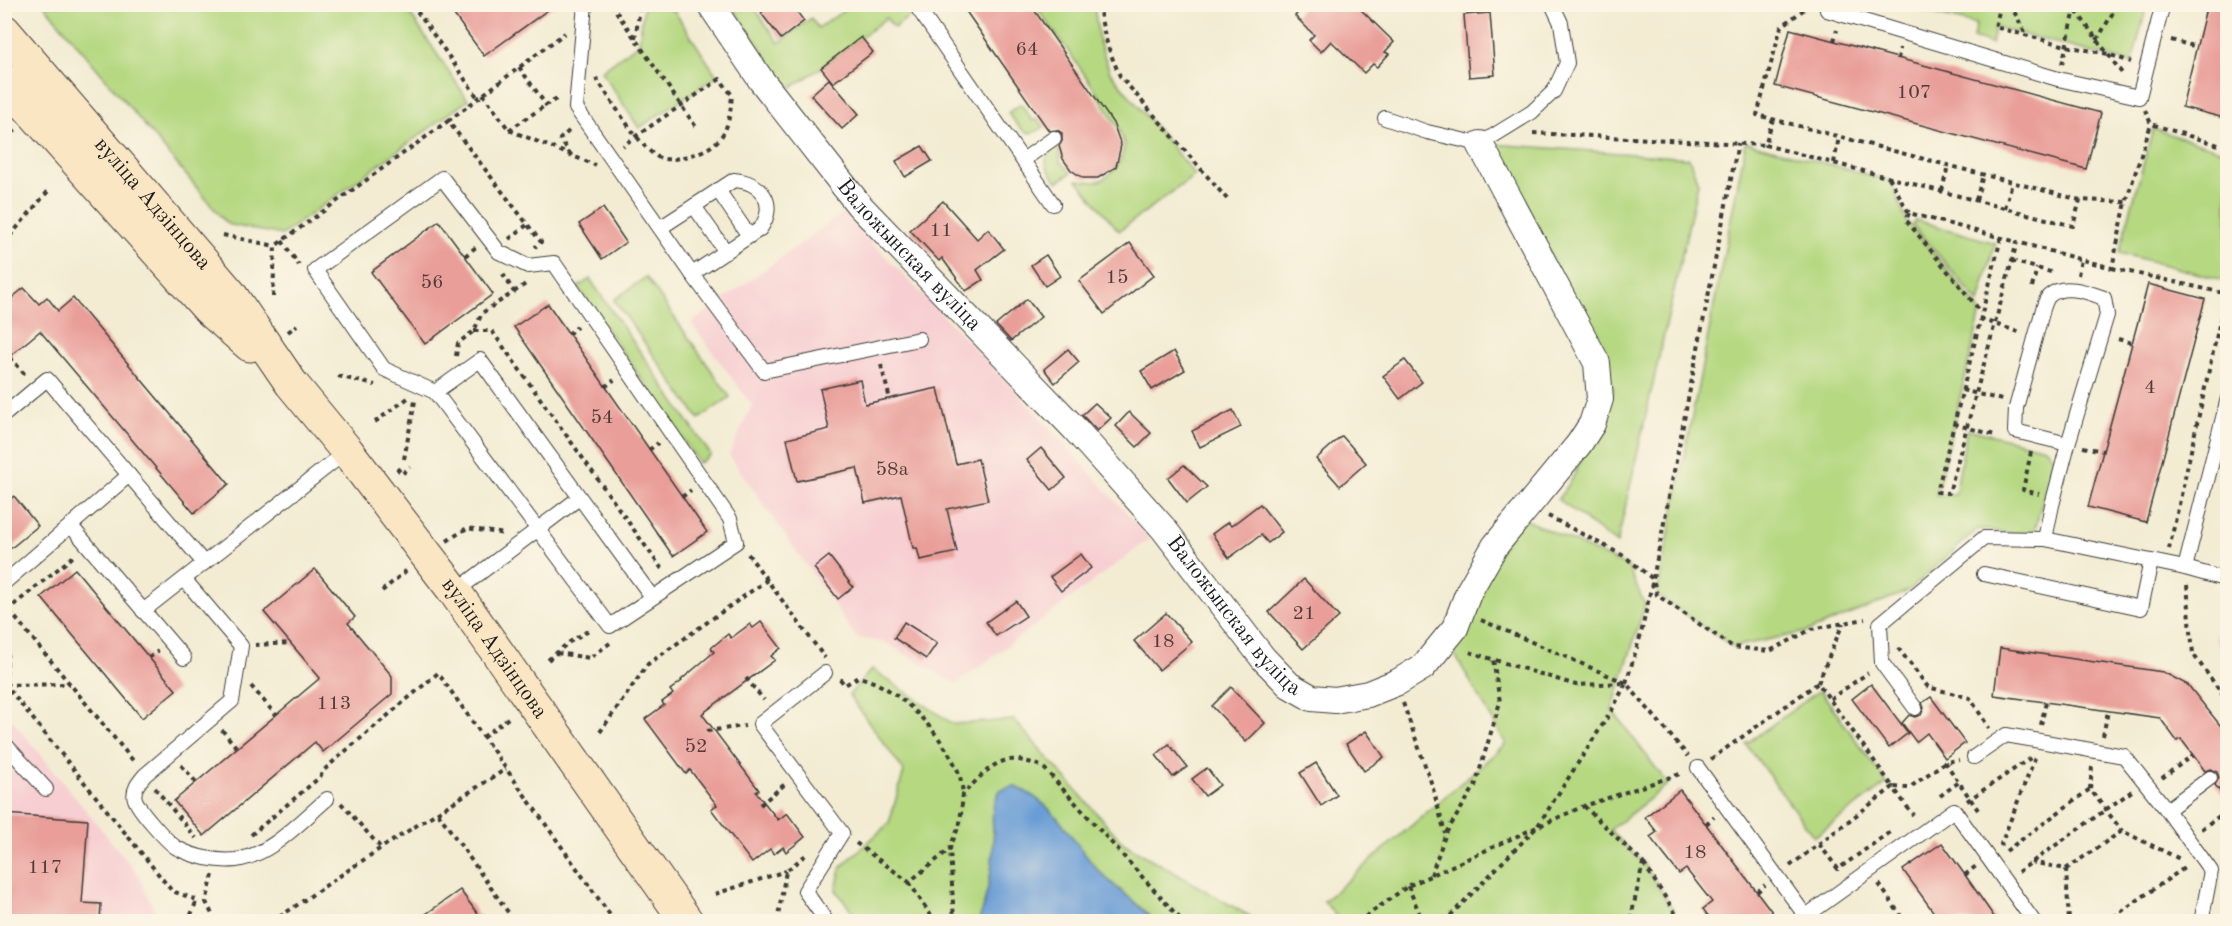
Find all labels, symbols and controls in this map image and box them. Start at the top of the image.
house number: 64 [1015,40,1039,60]
house number: 107 [1897,83,1931,103]
street label: вуліца Адзінцова [90,134,215,274]
street label: Валожынская вуліца [832,175,985,335]
house number: 11 [929,221,953,241]
house number: 15 [1105,268,1129,288]
house number: 56 [420,273,444,293]
house number: 4 [2144,378,2156,398]
house number: 54 [590,408,614,428]
house number: 58а [875,460,909,480]
street label: Валожынская вуліца [1162,532,1304,700]
street label: вуліца Адзінцова [437,574,551,723]
house number: 21 [1292,604,1316,624]
house number: 18 [1151,632,1175,652]
house number: 113 [317,694,351,714]
house number: 52 [684,737,708,757]
house number: 18 [1683,843,1707,863]
house number: 117 [28,858,62,878]

